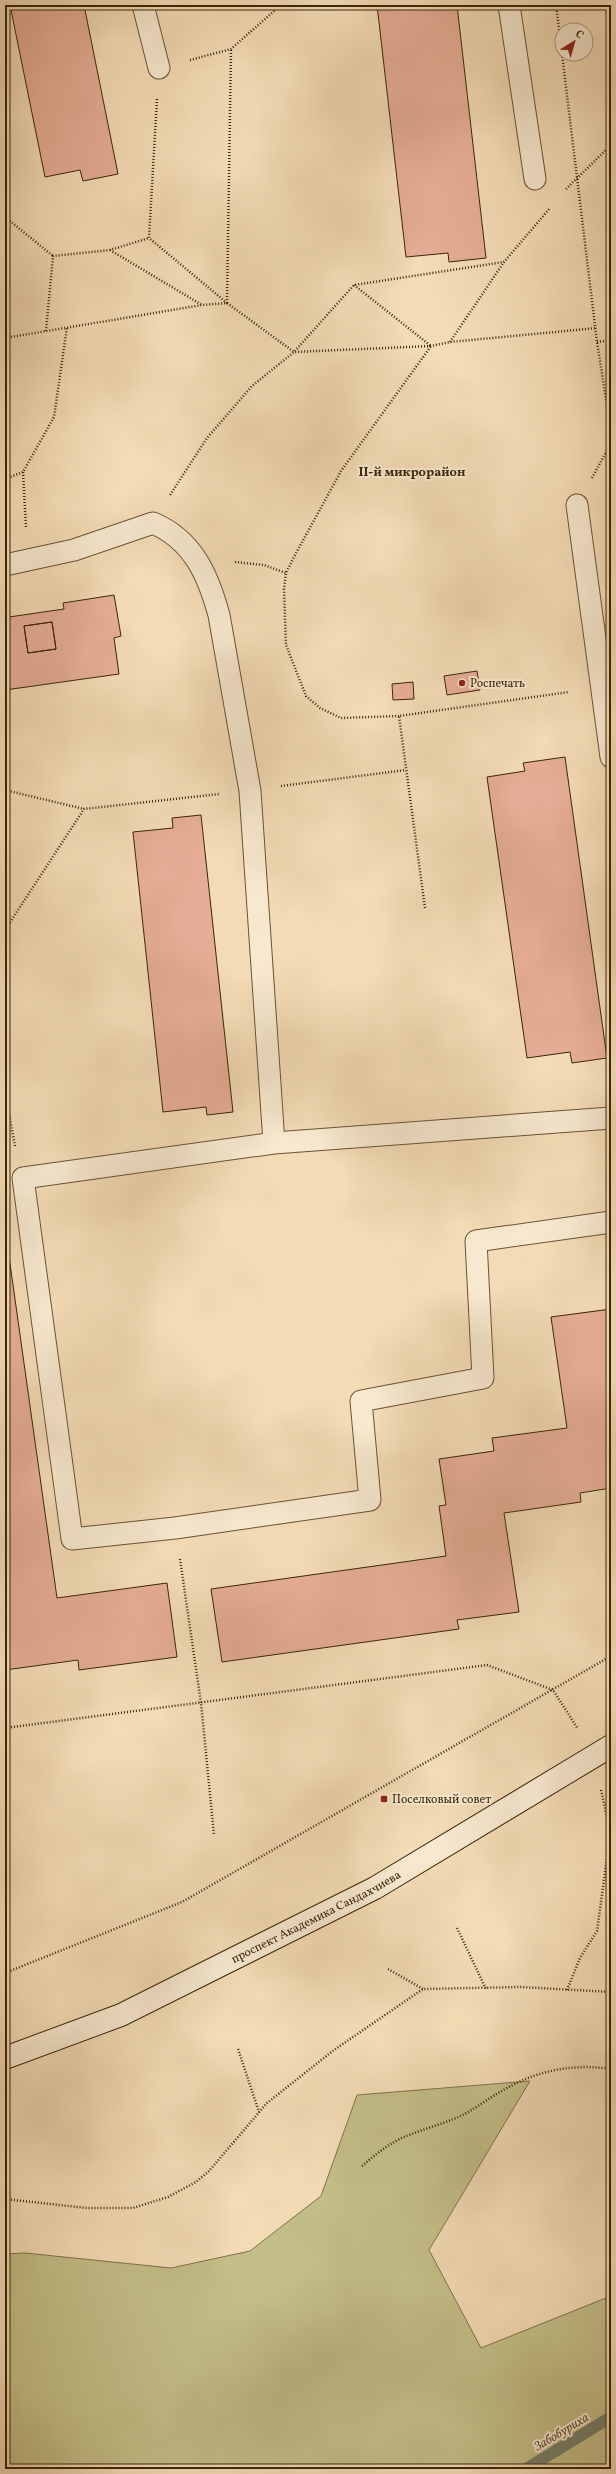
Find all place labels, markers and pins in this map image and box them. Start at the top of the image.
place label: Роспечать [470,676,525,692]
marker: Роспечать [457,678,467,688]
place label: Поселковый совет [392,1792,491,1808]
marker: Поселковый совет [379,1794,389,1804]

